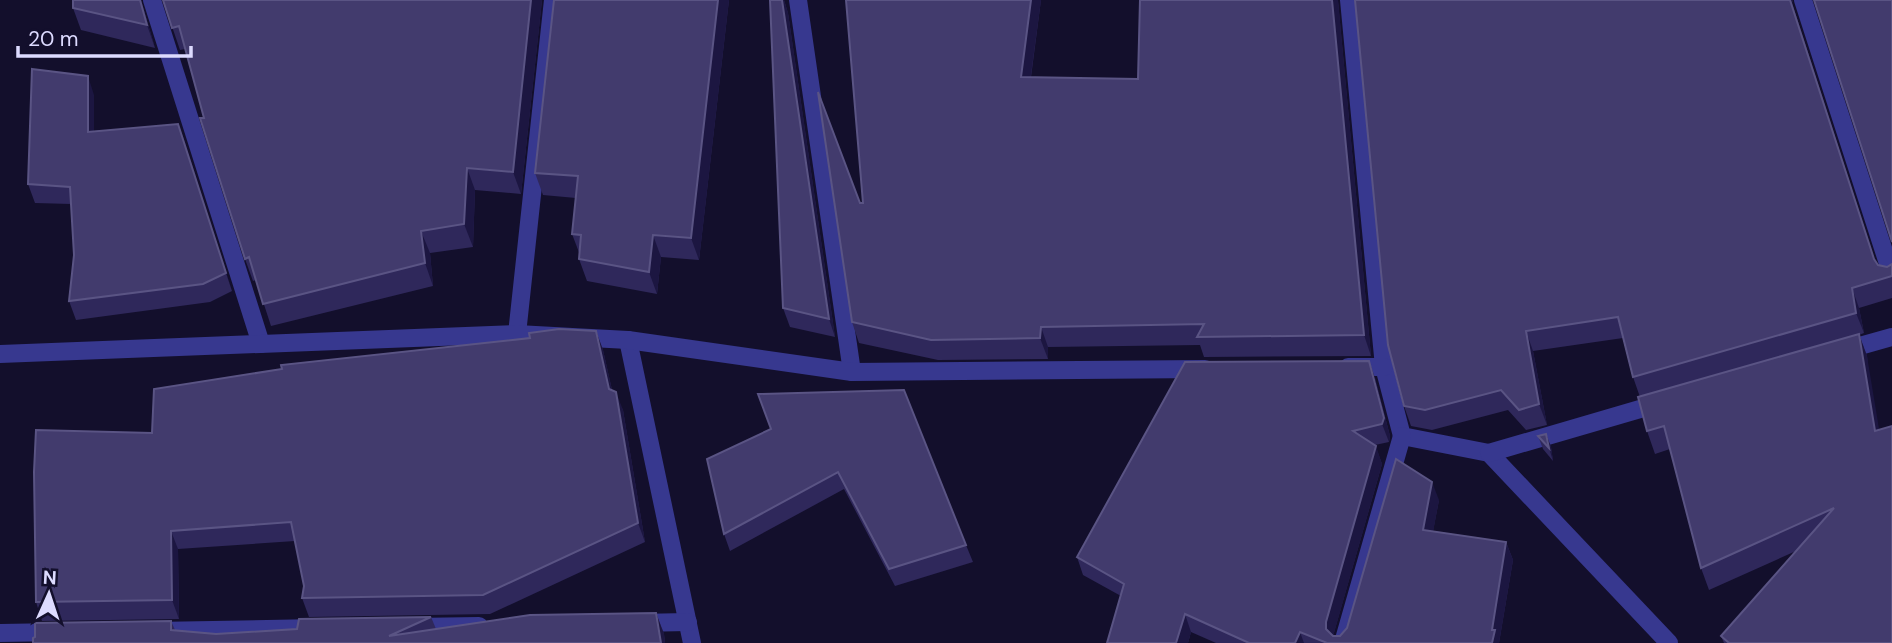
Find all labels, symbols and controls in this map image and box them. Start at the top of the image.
scale bar [18,14,191,58]
text: 20 m [28,25,79,53]
north arrow [14,559,84,629]
text: N [42,565,57,590]

